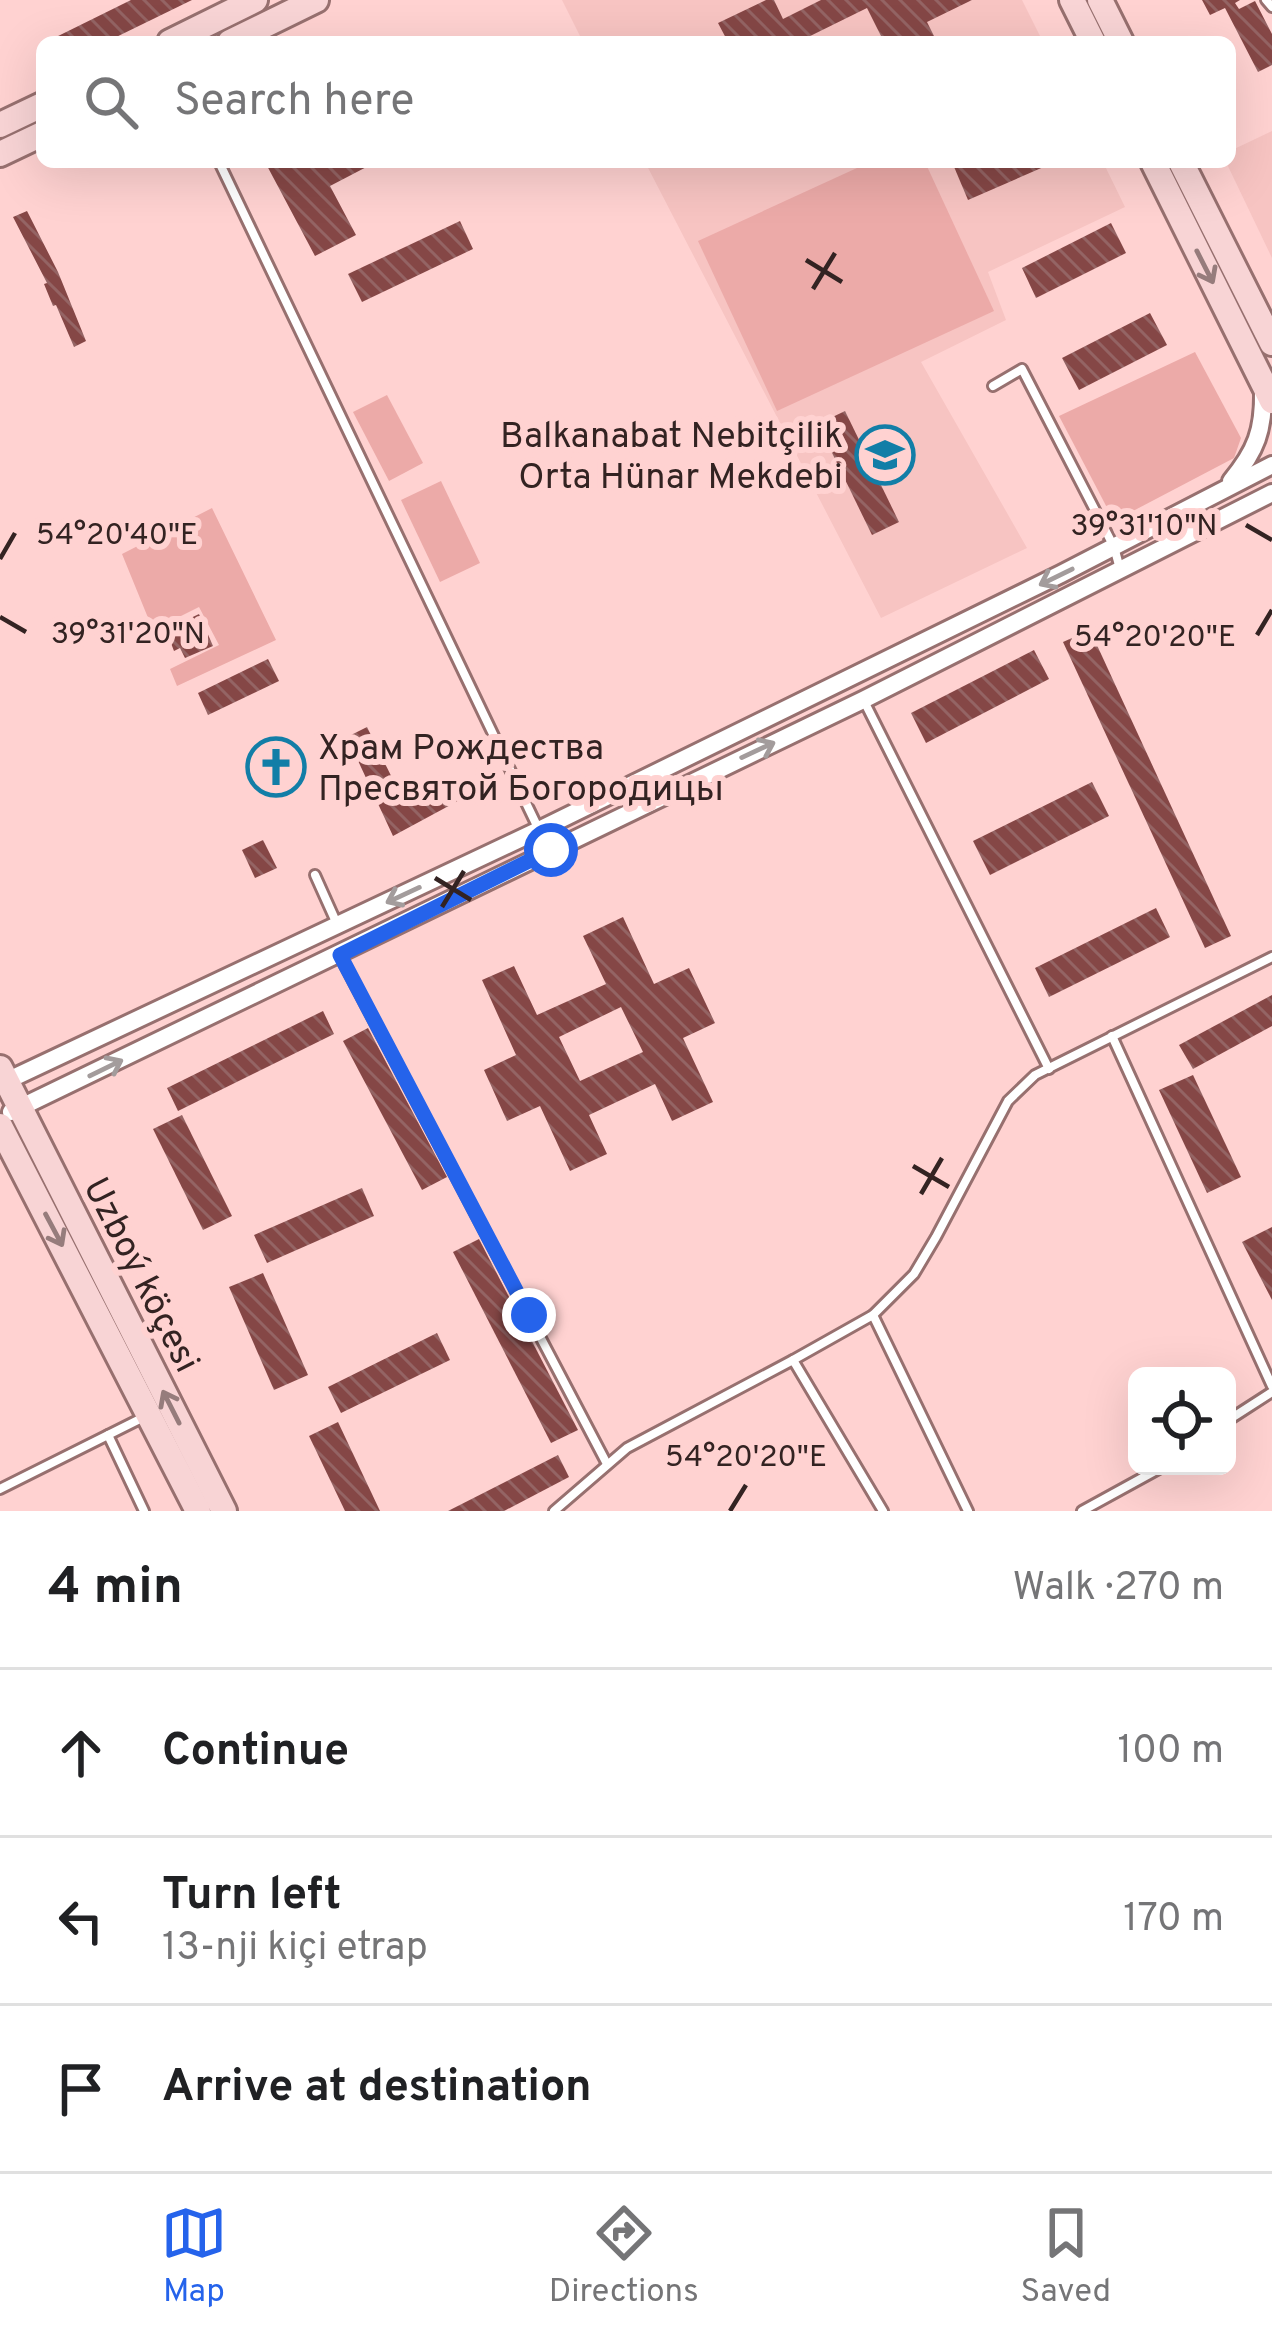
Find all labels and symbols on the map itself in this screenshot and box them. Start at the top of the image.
one-way arrow [1195,248,1217,284]
place label: Balkanabat Nebitçilik Orta Hünar Mekdebi [500,415,843,502]
school or university icon: Balkanabat Nebitçilik Orta Hünar Mekdebi [854,424,916,486]
text: 39°31'10"N [1070,509,1218,546]
text: 54°20'40"E [36,518,198,555]
one-way arrow [1039,566,1074,589]
text: 39°31'20"N [51,617,205,654]
text: 54°20'20"E [1074,620,1236,657]
place label: Храм Рождества Пресвятой Богородицы [318,727,724,814]
church icon: Храм Рождества Пресвятой Богородицы [245,736,307,798]
one-way arrow [739,738,775,760]
route start [524,823,578,877]
one-way arrow [386,885,422,907]
one-way arrow [87,1056,123,1078]
street label: Uzboý köçesi [71,1171,208,1381]
one-way arrow [43,1211,66,1246]
route end [502,1288,556,1342]
one-way arrow [158,1389,181,1425]
text: 54°20'20"E [665,1440,827,1477]

